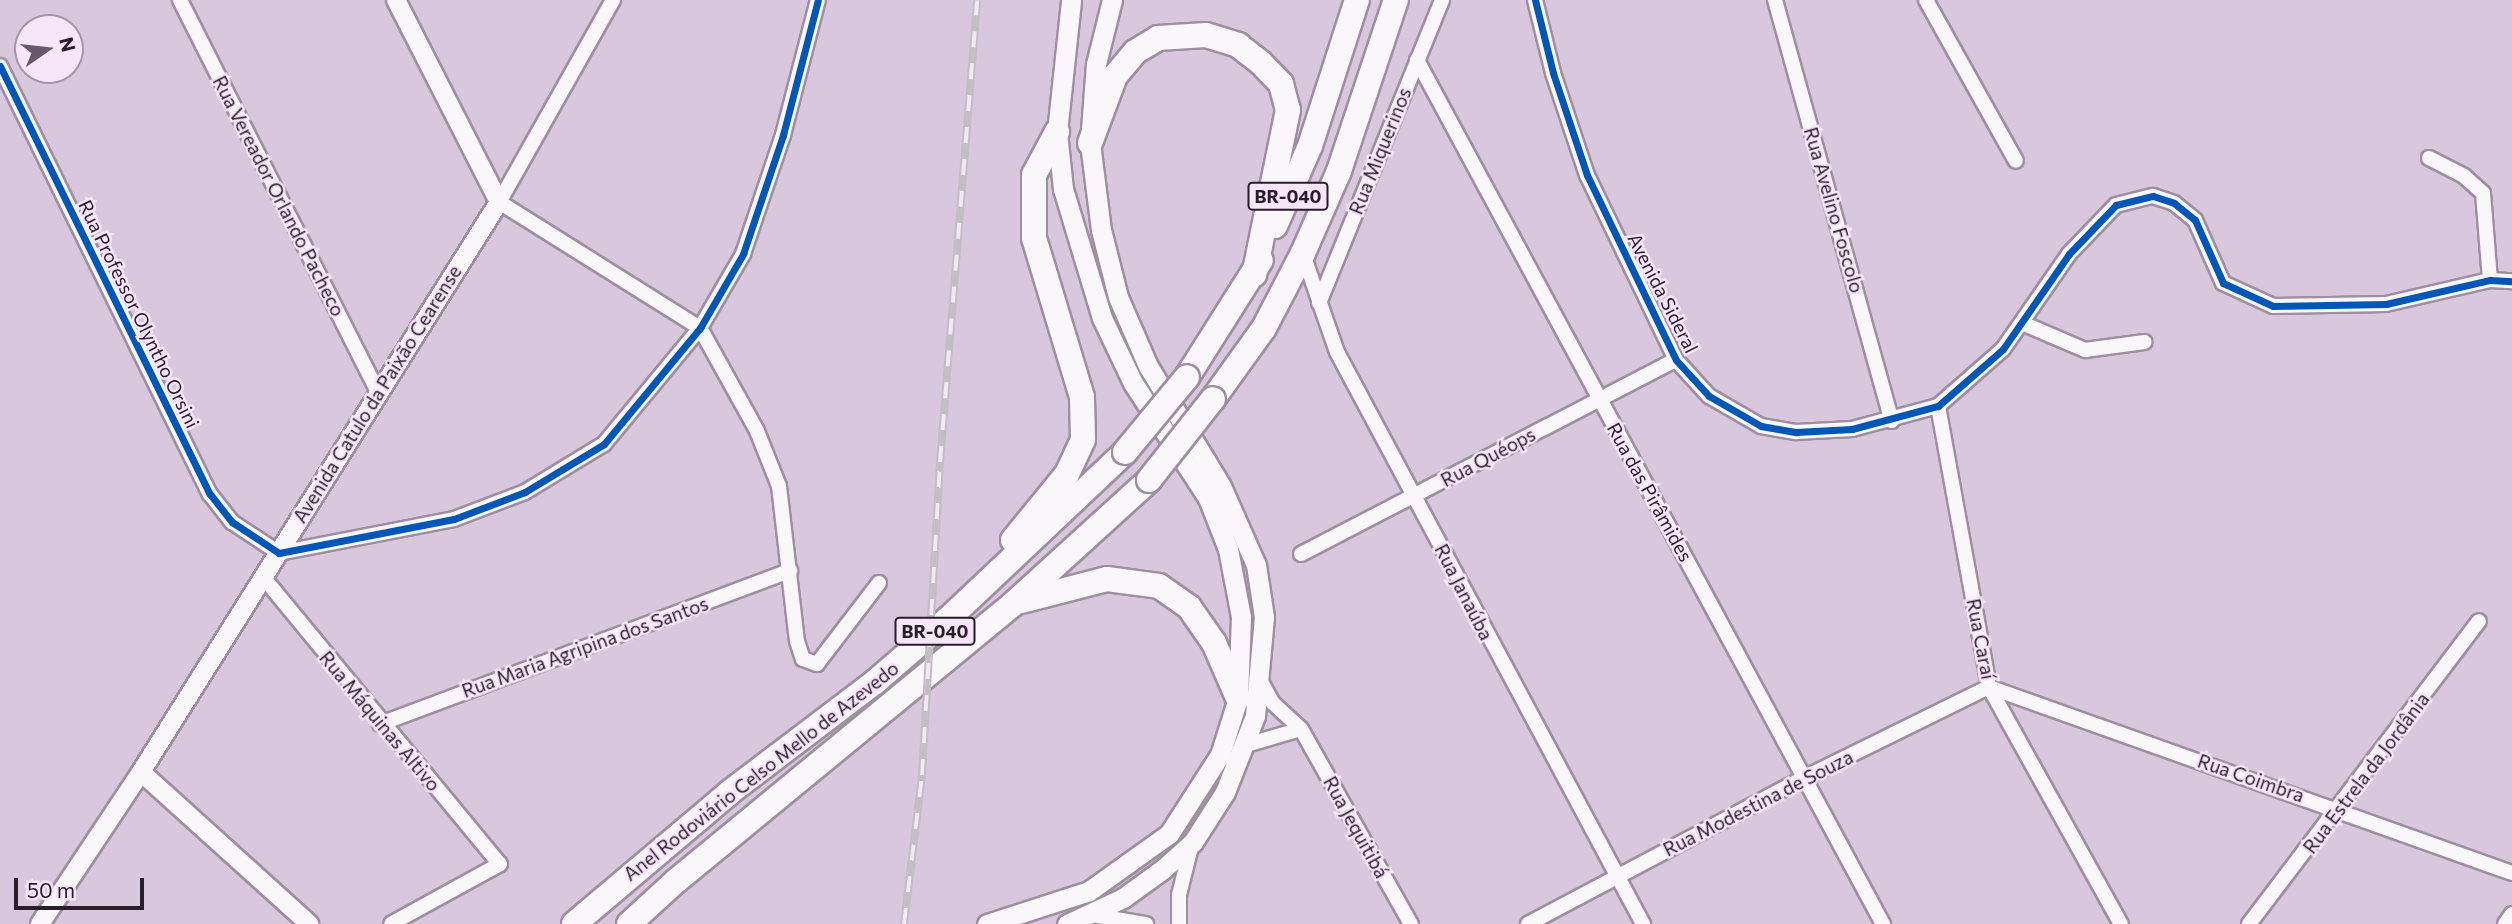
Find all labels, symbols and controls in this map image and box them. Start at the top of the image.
north arrow [14,14,84,84]
text: N [55,35,81,54]
street label: Rua Vereador Orlando Pacheco [208,72,350,320]
street label: Rua Miquerinos [1344,84,1416,218]
street label: Rua Avelino Foscolo [1799,124,1869,296]
road number: BR-040 [1246,182,1330,210]
street label: Rua Professor Olyntho Orsini [74,196,204,432]
street label: Avenida Sideral [1623,229,1703,357]
street label: Avenida Catulo da Paixão Cearense [288,261,466,527]
street label: Rua das Pirâmides [1602,419,1698,565]
street label: Rua Quéops [1437,423,1539,491]
street label: Rua Janaúba [1430,540,1498,644]
street label: Rua Maria Agripina dos Santos [459,592,711,702]
street label: Rua Caraí [1962,597,2000,681]
road number: BR-040 [893,616,977,646]
street label: Rua Máquinas Altivo [315,646,445,796]
street label: Anel Rodoviário Celso Mello de Azevedo [619,656,903,886]
street label: Rua Estrela da Jordânia [2298,688,2434,858]
street label: Rua Modestina de Souza [1659,745,1857,861]
street label: Rua Coimbra [2195,749,2307,807]
street label: Rua Jequitibá [1319,772,1393,882]
scale bar [18,864,147,908]
text: 50 m [27,877,75,902]

